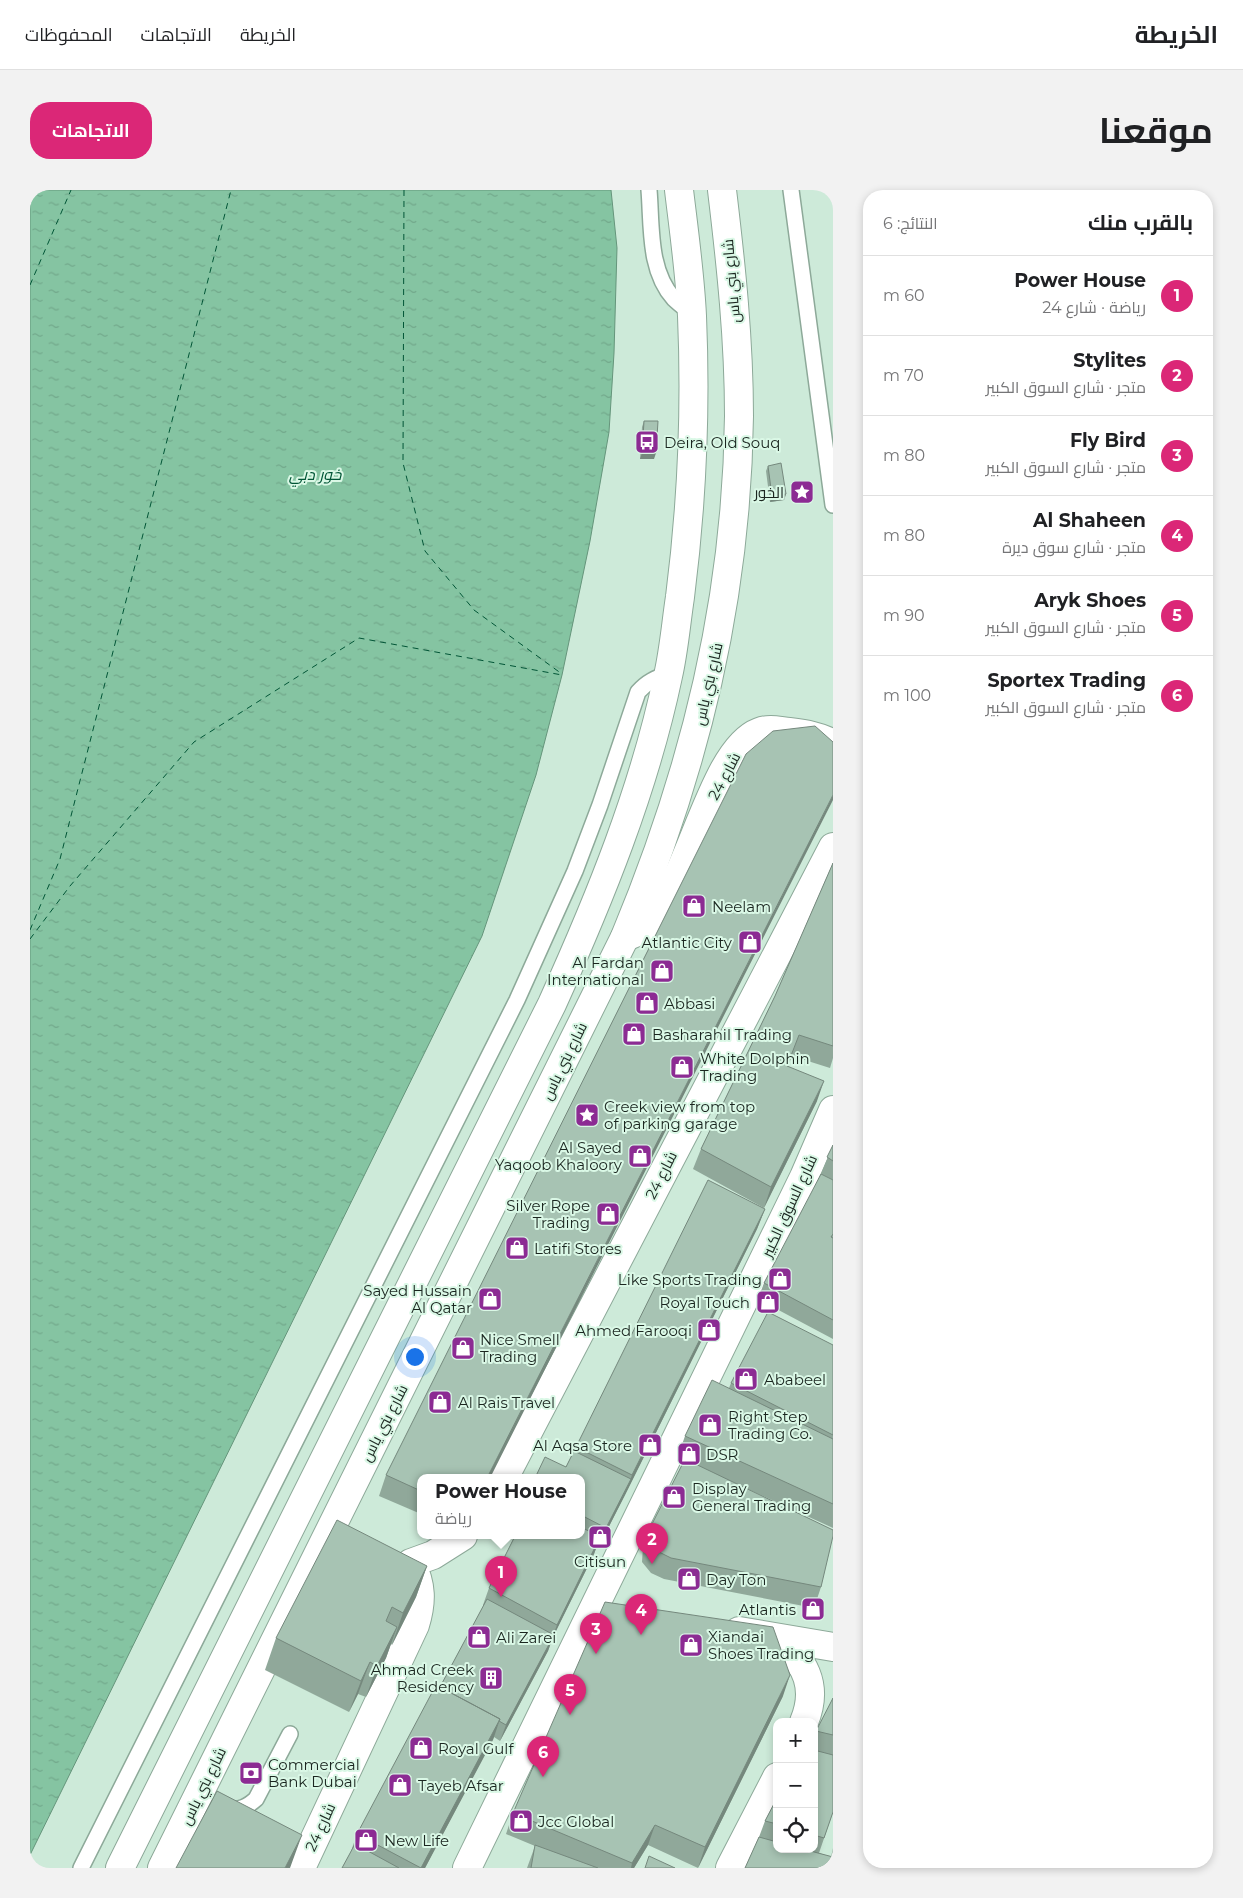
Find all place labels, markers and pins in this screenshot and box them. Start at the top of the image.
bus stop icon: Deira, Old Souq [634,429,660,455]
place label: Deira, Old Souq [664,433,780,452]
place icon: الخور [789,479,815,505]
place label: الخور [753,483,784,502]
shop icon: Neelam [681,893,707,919]
place label: Neelam [712,897,771,916]
shop icon: Atlantic City [737,929,763,955]
place label: Atlantic City [641,933,733,952]
place label: Al Fardan International [547,953,644,989]
shop icon: Al Fardan International [649,958,675,984]
shop icon: Abbasi [634,990,660,1016]
place label: Abbasi [664,994,715,1013]
shop icon: Basharahil Trading [621,1021,647,1047]
place label: Basharahil Trading [652,1025,792,1044]
place label: White Dolphin Trading [700,1049,810,1085]
shop icon: White Dolphin Trading [669,1054,695,1080]
place label: Creek view from top of parking garage [604,1097,755,1133]
place icon: Creek view from top of parking garage [574,1102,600,1128]
place label: Al Sayed Yaqoob Khaloory [495,1138,623,1174]
shop icon: Al Sayed Yaqoob Khaloory [627,1143,653,1169]
place label: Silver Rope Trading [506,1196,590,1232]
shop icon: Silver Rope Trading [595,1201,621,1227]
shop icon: Latifi Stores [504,1235,530,1261]
place label: Latifi Stores [534,1239,621,1258]
shop icon: Like Sports Trading [767,1266,793,1292]
place label: Like Sports Trading [618,1270,762,1289]
place label: Sayed Hussain Al Qatar [363,1281,472,1317]
shop icon: Sayed Hussain Al Qatar [477,1286,503,1312]
shop icon: Royal Touch [755,1289,781,1315]
place label: Royal Touch [660,1293,750,1312]
shop icon: Ahmed Farooqi [696,1317,722,1343]
place label: Ahmed Farooqi [575,1321,692,1340]
place label: Nice Smell Trading [480,1330,560,1366]
shop icon: Nice Smell Trading [450,1335,476,1361]
shop icon: Ababeel [733,1366,759,1392]
place label: Ababeel [764,1370,826,1389]
shop icon: Al Rais Travel [427,1389,453,1415]
place label: Al Rais Travel [458,1393,555,1412]
place label: Right Step Trading Co. [728,1407,812,1443]
shop icon: Right Step Trading Co. [697,1412,723,1438]
shop icon: Al Aqsa Store [637,1432,663,1458]
place label: Al Aqsa Store [533,1436,632,1455]
shop icon: DSR [676,1441,702,1467]
place label: DSR [706,1445,739,1464]
place label: Display General Trading [692,1479,811,1515]
shop icon: Display General Trading [661,1484,687,1510]
pin: 2 [636,1523,668,1564]
shop icon: Citisun [587,1524,613,1550]
place label: Citisun [574,1552,626,1571]
pin: 1 [485,1556,517,1597]
shop icon: Day Ton [676,1566,702,1592]
place label: Day Ton [706,1570,766,1589]
pin: 4 [625,1594,657,1635]
shop icon: Atlantis [800,1596,826,1622]
place label: Atlantis [739,1600,796,1619]
pin: 3 [580,1613,612,1654]
shop icon: Ali Zarei [466,1624,492,1650]
place label: Xiandai Shoes Trading [708,1627,814,1663]
place label: Ali Zarei [496,1628,556,1647]
shop icon: Xiandai Shoes Trading [678,1632,704,1658]
place label: Ahmad Creek Residency [371,1660,475,1696]
building icon: Ahmad Creek Residency [478,1665,504,1691]
pin: 5 [554,1674,586,1715]
shop icon: Royal Gulf [408,1735,434,1761]
pin: 6 [527,1736,559,1777]
place label: Royal Gulf [438,1739,514,1758]
place label: Commercial Bank Dubai [268,1755,360,1791]
bank icon: Commercial Bank Dubai [238,1760,264,1786]
shop icon: Tayeb Afsar [387,1772,413,1798]
place label: Tayeb Afsar [418,1776,504,1795]
shop icon: Jcc Global [508,1808,534,1834]
place label: Jcc Global [537,1812,614,1831]
shop icon: New Life [353,1827,379,1853]
place label: New Life [384,1831,449,1850]

